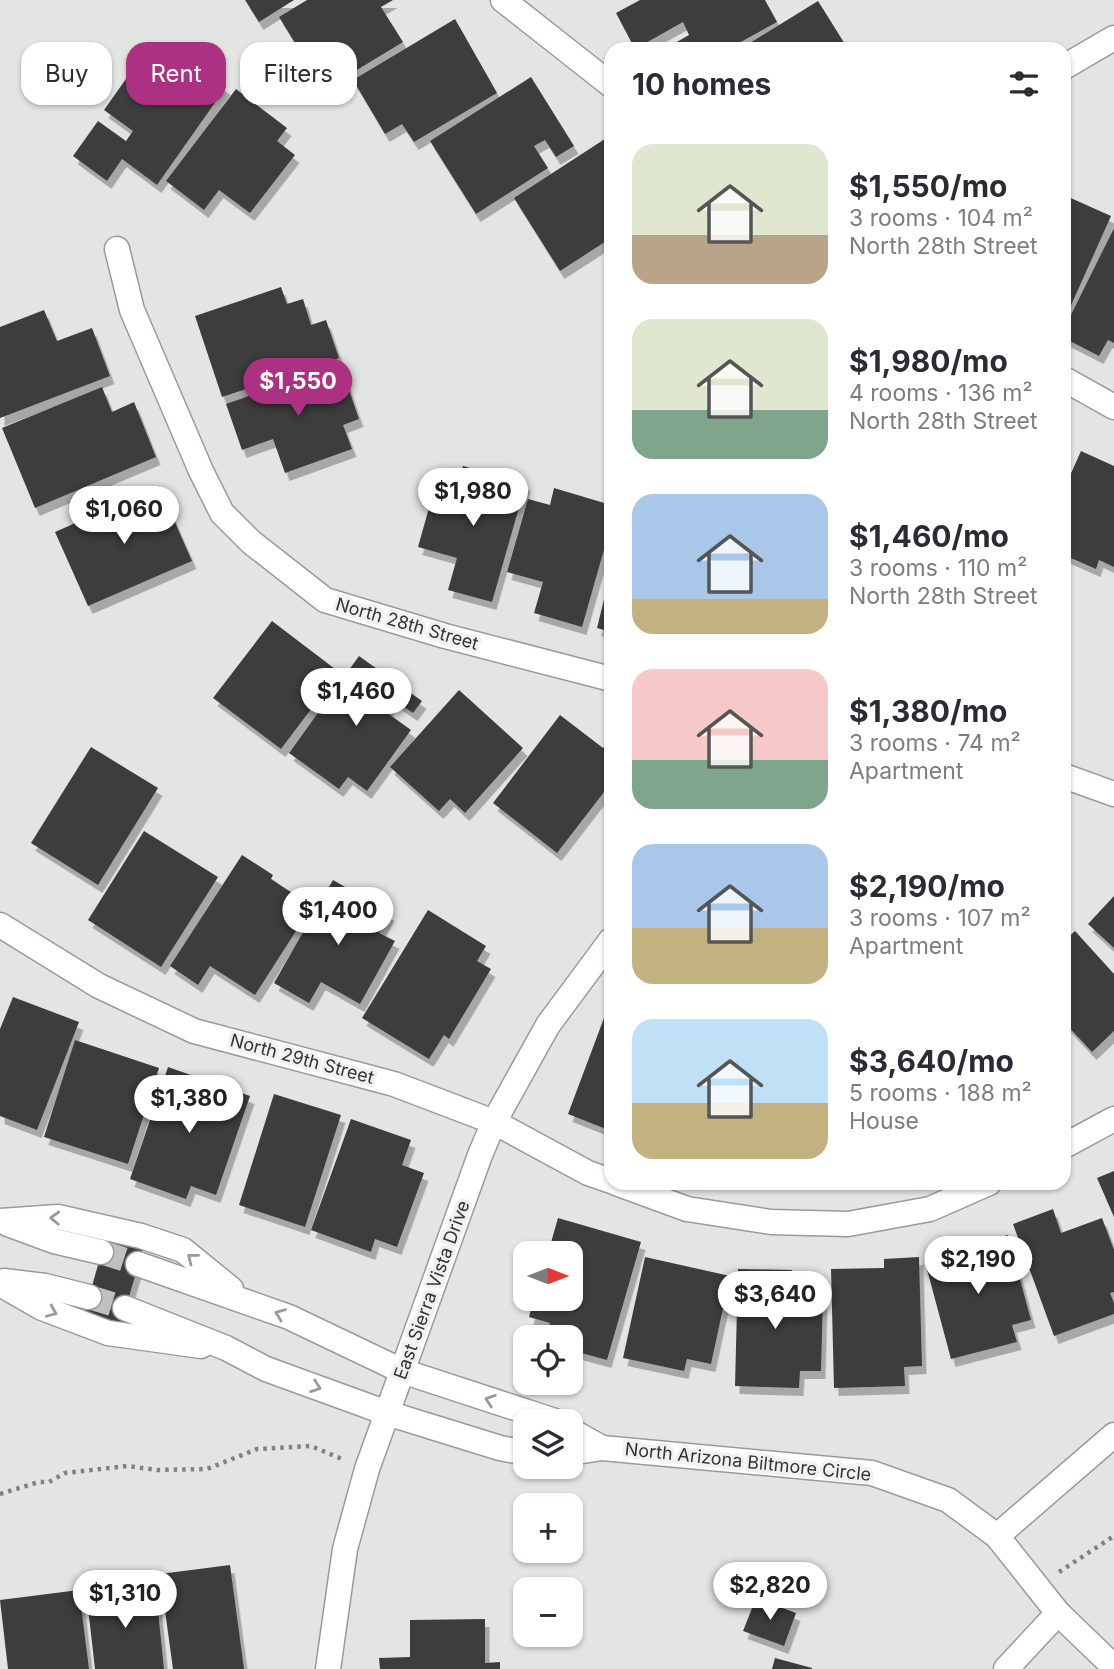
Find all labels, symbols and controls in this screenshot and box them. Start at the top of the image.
chip: Buy [21,42,112,105]
chip: Rent [126,42,226,105]
chip: Filters [240,42,357,105]
icon: filters [1005,65,1043,103]
text: 10 homes [632,66,771,102]
text: $1,550/mo [849,168,1007,204]
icon: home [688,172,772,256]
text: 3 rooms · 104 m² [849,204,1033,232]
text: North 28th Street [849,232,1037,260]
text: $1,980/mo [849,343,1008,379]
icon: home [688,347,772,431]
pin: $1,550 [241,358,355,418]
text: $1,550 [259,367,337,395]
text: 4 rooms · 136 m² [849,379,1033,407]
text: North 28th Street [849,407,1037,435]
pin: $1,980 [416,468,530,528]
text: $1,980 [434,477,512,505]
pin: $1,060 [67,486,181,546]
text: $1,060 [85,495,163,523]
text: $1,460/mo [849,518,1009,554]
icon: home [688,522,772,606]
text: 3 rooms · 110 m² [849,554,1027,582]
text: North 28th Street [849,582,1037,610]
street label: North 28th Street [333,593,481,654]
pin: $1,460 [299,668,413,728]
text: $1,460 [317,677,395,705]
text: $1,380/mo [849,693,1007,729]
icon: home [688,697,772,781]
text: 3 rooms · 74 m² [849,729,1021,757]
text: Apartment [849,757,963,785]
text: $2,190/mo [849,868,1005,904]
icon: home [688,872,772,956]
pin: $1,400 [281,888,395,947]
text: $1,400 [298,896,378,924]
text: 3 rooms · 107 m² [849,904,1031,932]
text: Apartment [849,932,963,960]
street label: North 29th Street [228,1029,376,1088]
text: $3,640/mo [849,1043,1014,1079]
icon: home [688,1047,772,1131]
pin: $1,380 [132,1076,246,1135]
text: 5 rooms · 188 m² [849,1079,1032,1107]
text: $1,380 [150,1084,228,1112]
text: House [849,1107,919,1135]
street label: East Sierra Vista Drive [389,1197,474,1382]
one-way arrow [50,1211,61,1226]
pin: $2,190 [921,1236,1035,1296]
north arrow [513,1241,583,1311]
map controls [513,1241,583,1647]
text: $2,190 [940,1245,1016,1273]
one-way arrow [187,1253,199,1266]
pin: $3,640 [718,1272,832,1331]
text: $3,640 [734,1280,816,1308]
one-way arrow [45,1304,57,1318]
one-way arrow [275,1308,287,1322]
button: locate [513,1325,583,1395]
one-way arrow [310,1379,322,1393]
one-way arrow [485,1394,497,1408]
button: layers [513,1409,583,1479]
street label: North Arizona Biltmore Circle [624,1438,872,1485]
button: + [513,1493,583,1563]
pin: $2,820 [713,1562,827,1622]
pin: $1,310 [68,1570,182,1630]
text: $2,820 [729,1571,811,1599]
button: − [513,1577,583,1647]
text: $1,310 [89,1579,161,1607]

